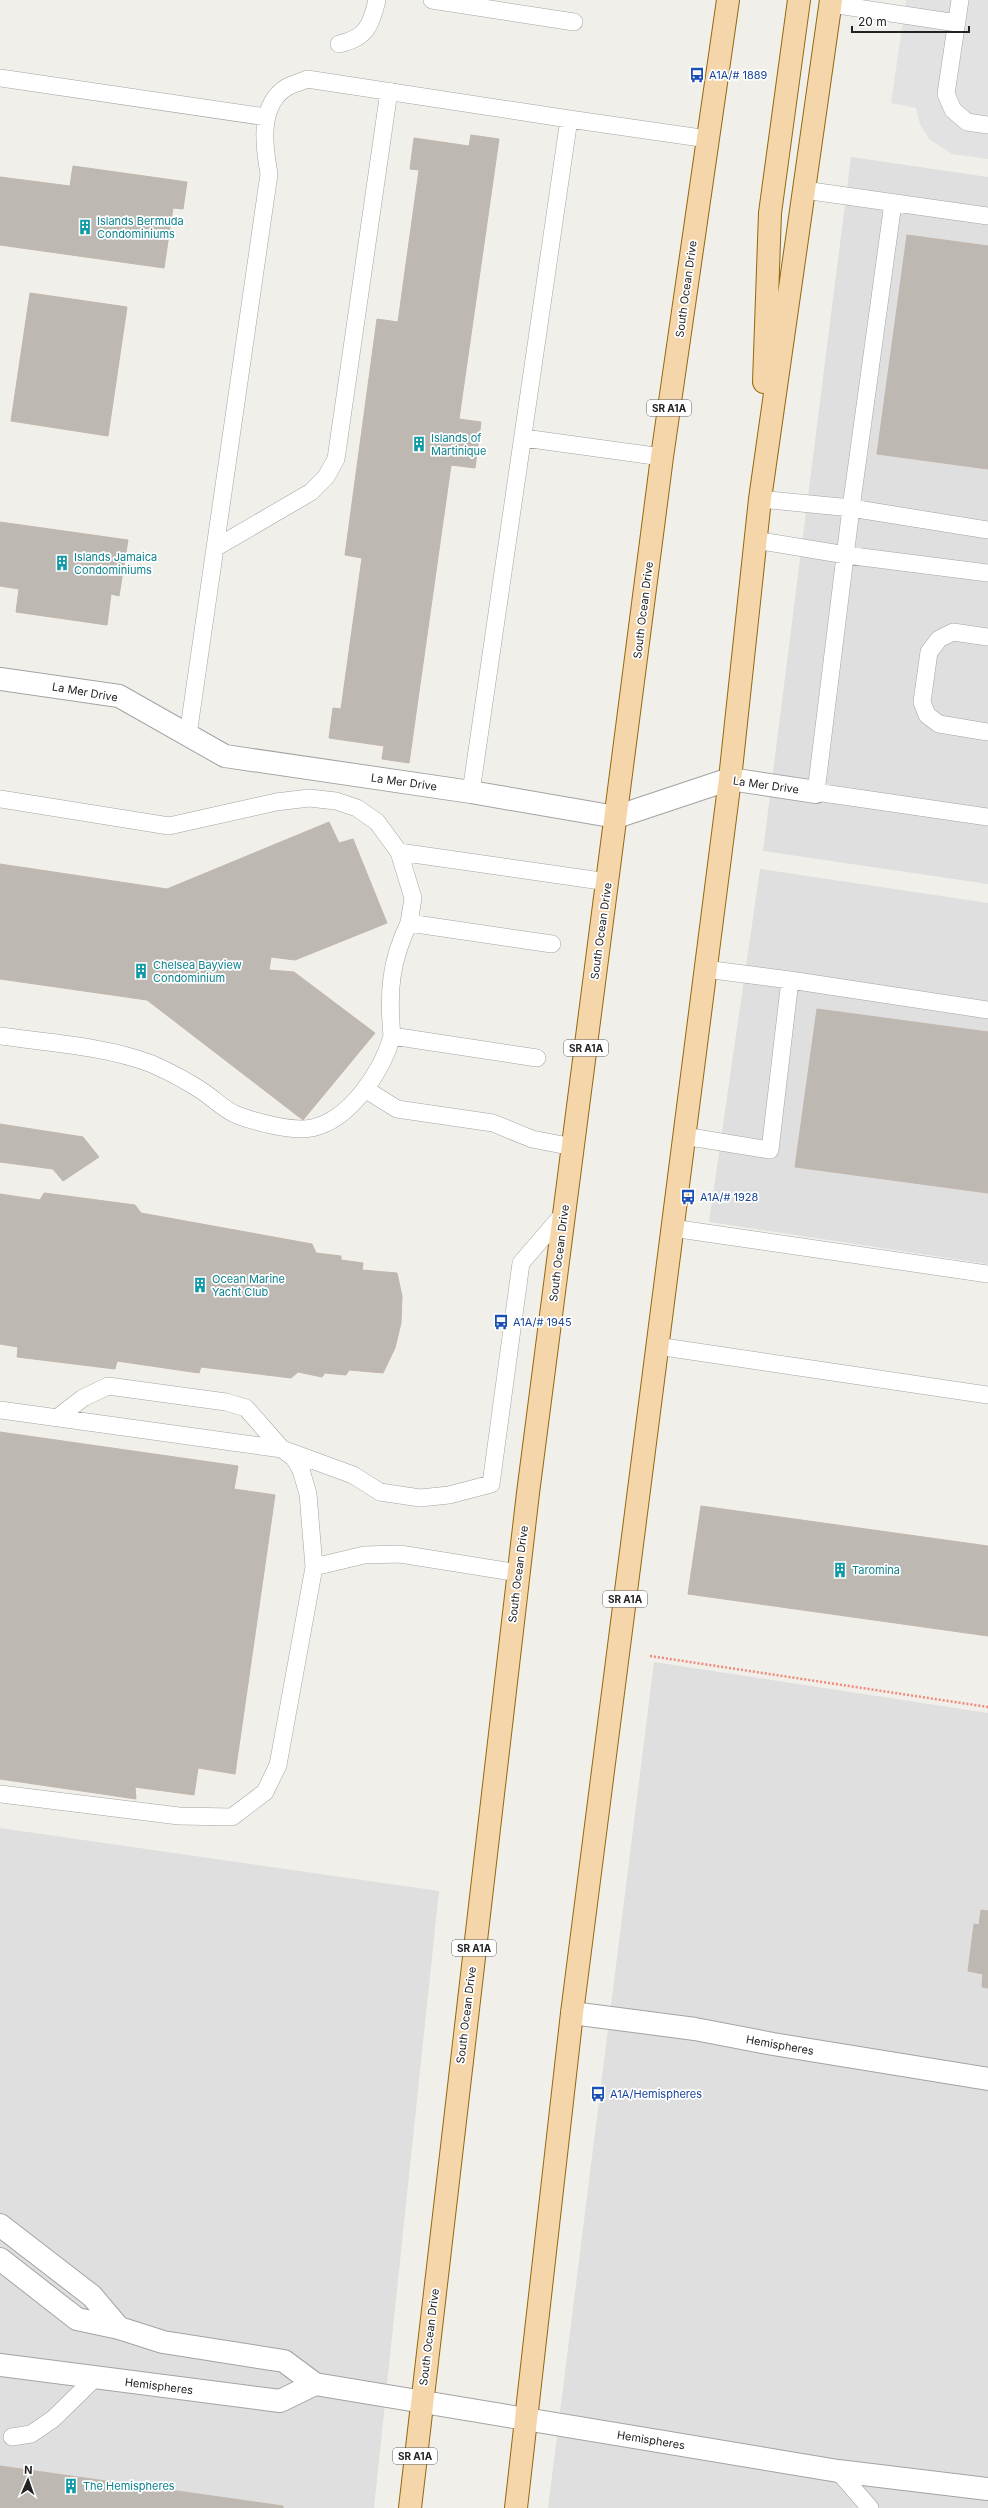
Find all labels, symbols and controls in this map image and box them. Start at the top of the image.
scale bar [852,8,969,34]
text: 20 m [858,14,887,29]
bus stop icon: A1A/# 1889 [688,66,706,84]
place label: A1A/# 1889 [709,68,768,82]
place label: Islands Bermuda Condominiums [97,214,184,241]
building icon: Islands Bermuda Condominiums [76,218,94,236]
street label: South Ocean Drive [672,240,700,338]
road number: SR A1A [647,400,691,416]
place label: Islands of Martinique [431,431,487,458]
building icon: Islands of Martinique [410,435,428,453]
place label: Islands Jamaica Condominiums [74,550,157,577]
building icon: Islands Jamaica Condominiums [53,554,71,572]
street label: South Ocean Drive [630,561,656,659]
street label: La Mer Drive [51,679,119,705]
street label: La Mer Drive [370,770,438,794]
street label: La Mer Drive [732,773,800,797]
street label: South Ocean Drive [587,882,615,980]
place label: Chelsea Bayview Condominium [153,958,242,985]
building icon: Chelsea Bayview Condominium [132,962,150,980]
road number: SR A1A [564,1040,608,1056]
bus stop icon: A1A/# 1928 [679,1188,697,1206]
place label: A1A/# 1928 [700,1190,759,1204]
street label: South Ocean Drive [546,1204,572,1302]
place label: Ocean Marine Yacht Club [212,1272,285,1299]
building icon: Ocean Marine Yacht Club [191,1276,209,1294]
bus stop icon: A1A/# 1945 [492,1313,510,1331]
place label: A1A/# 1945 [513,1315,572,1329]
street label: South Ocean Drive [505,1525,531,1623]
building icon: Taromina [831,1561,849,1579]
place label: Taromina [852,1563,900,1577]
road number: SR A1A [603,1591,647,1607]
road number: SR A1A [452,1940,496,1956]
street label: South Ocean Drive [453,1966,479,2064]
street label: Hemispheres [745,2032,815,2058]
bus stop icon: A1A/Hemispheres [589,2085,607,2103]
place label: A1A/Hemispheres [610,2087,702,2101]
street label: South Ocean Drive [416,2288,442,2386]
street label: Hemispheres [124,2375,194,2397]
street label: Hemispheres [616,2428,686,2452]
road number: SR A1A [393,2448,437,2464]
north arrow [8,2460,48,2500]
text: N [24,2463,33,2477]
building icon: The Hemispheres [62,2477,80,2495]
place label: The Hemispheres [83,2479,175,2493]

